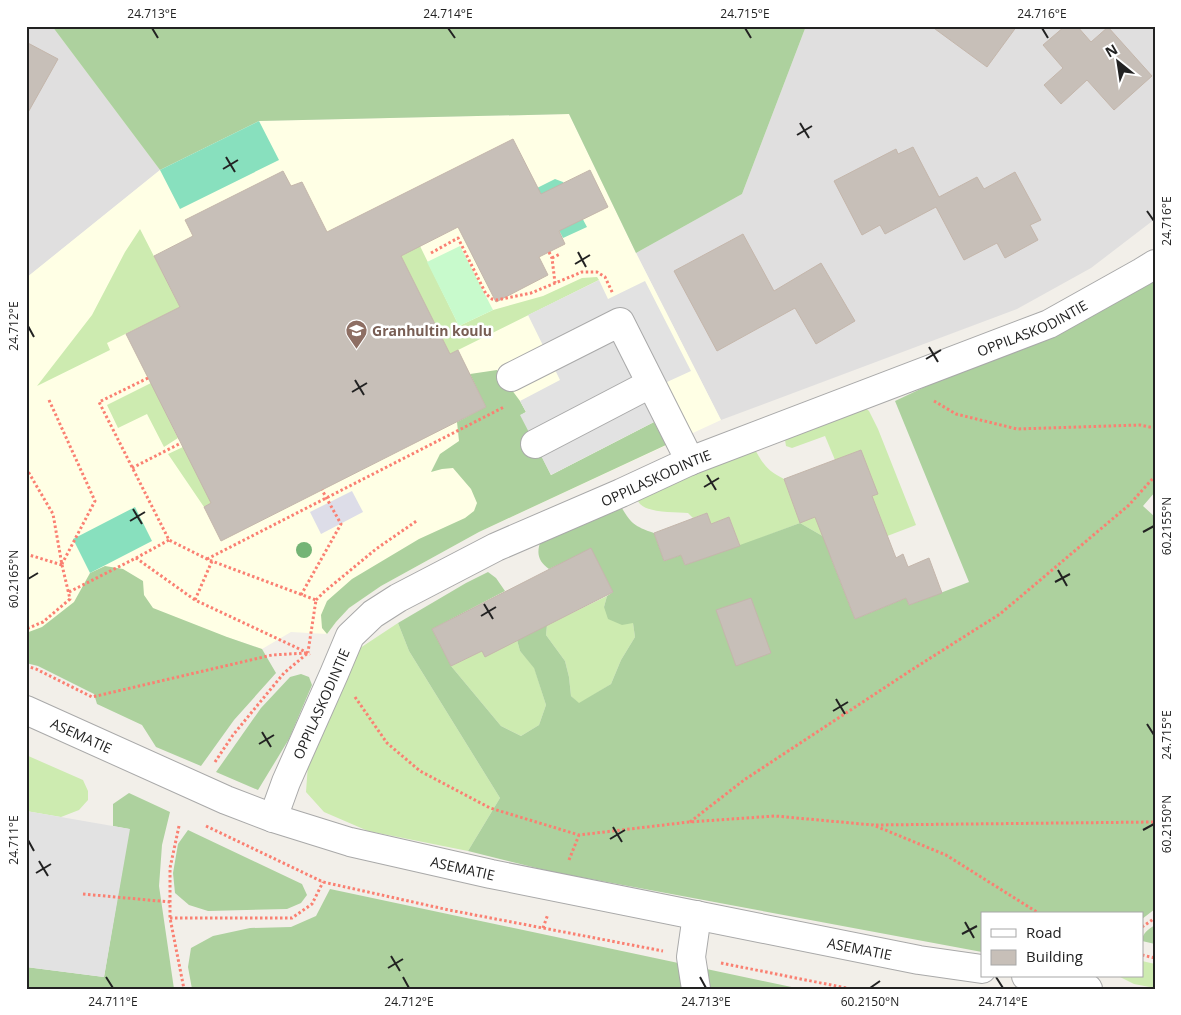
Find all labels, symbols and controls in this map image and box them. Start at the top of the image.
text: 24.713°E [127,5,177,22]
text: 24.714°E [423,5,473,22]
text: 24.715°E [720,5,770,22]
text: 24.716°E [1017,5,1067,22]
north arrow [1094,38,1144,88]
text: N [1102,39,1121,61]
text: 24.716°E [1158,196,1175,246]
street label: OPPILASKODINTIE [974,295,1091,360]
text: 24.712°E [5,301,22,351]
school or university icon: Granhultin koulu [344,318,368,349]
place label: Granhultin koulu [372,321,492,340]
street label: OPPILASKODINTIE [598,444,714,510]
text: 60.2155°N [1158,497,1175,555]
text: 60.2165°N [5,550,22,608]
street label: OPPILASKODINTIE [288,645,353,762]
text: 24.715°E [1158,710,1175,760]
street label: ASEMATIE [48,713,115,757]
text: 60.2150°N [1158,795,1175,853]
text: 24.711°E [5,815,22,865]
street label: ASEMATIE [429,851,497,884]
legend [981,912,1144,978]
text: Road [1026,922,1062,942]
street label: ASEMATIE [826,932,894,964]
text: Building [1026,946,1083,966]
text: 24.711°E [88,993,138,1010]
text: 24.712°E [384,993,434,1010]
text: 24.713°E [681,993,731,1010]
text: 60.2150°N [841,993,899,1010]
text: 24.714°E [978,993,1028,1010]

